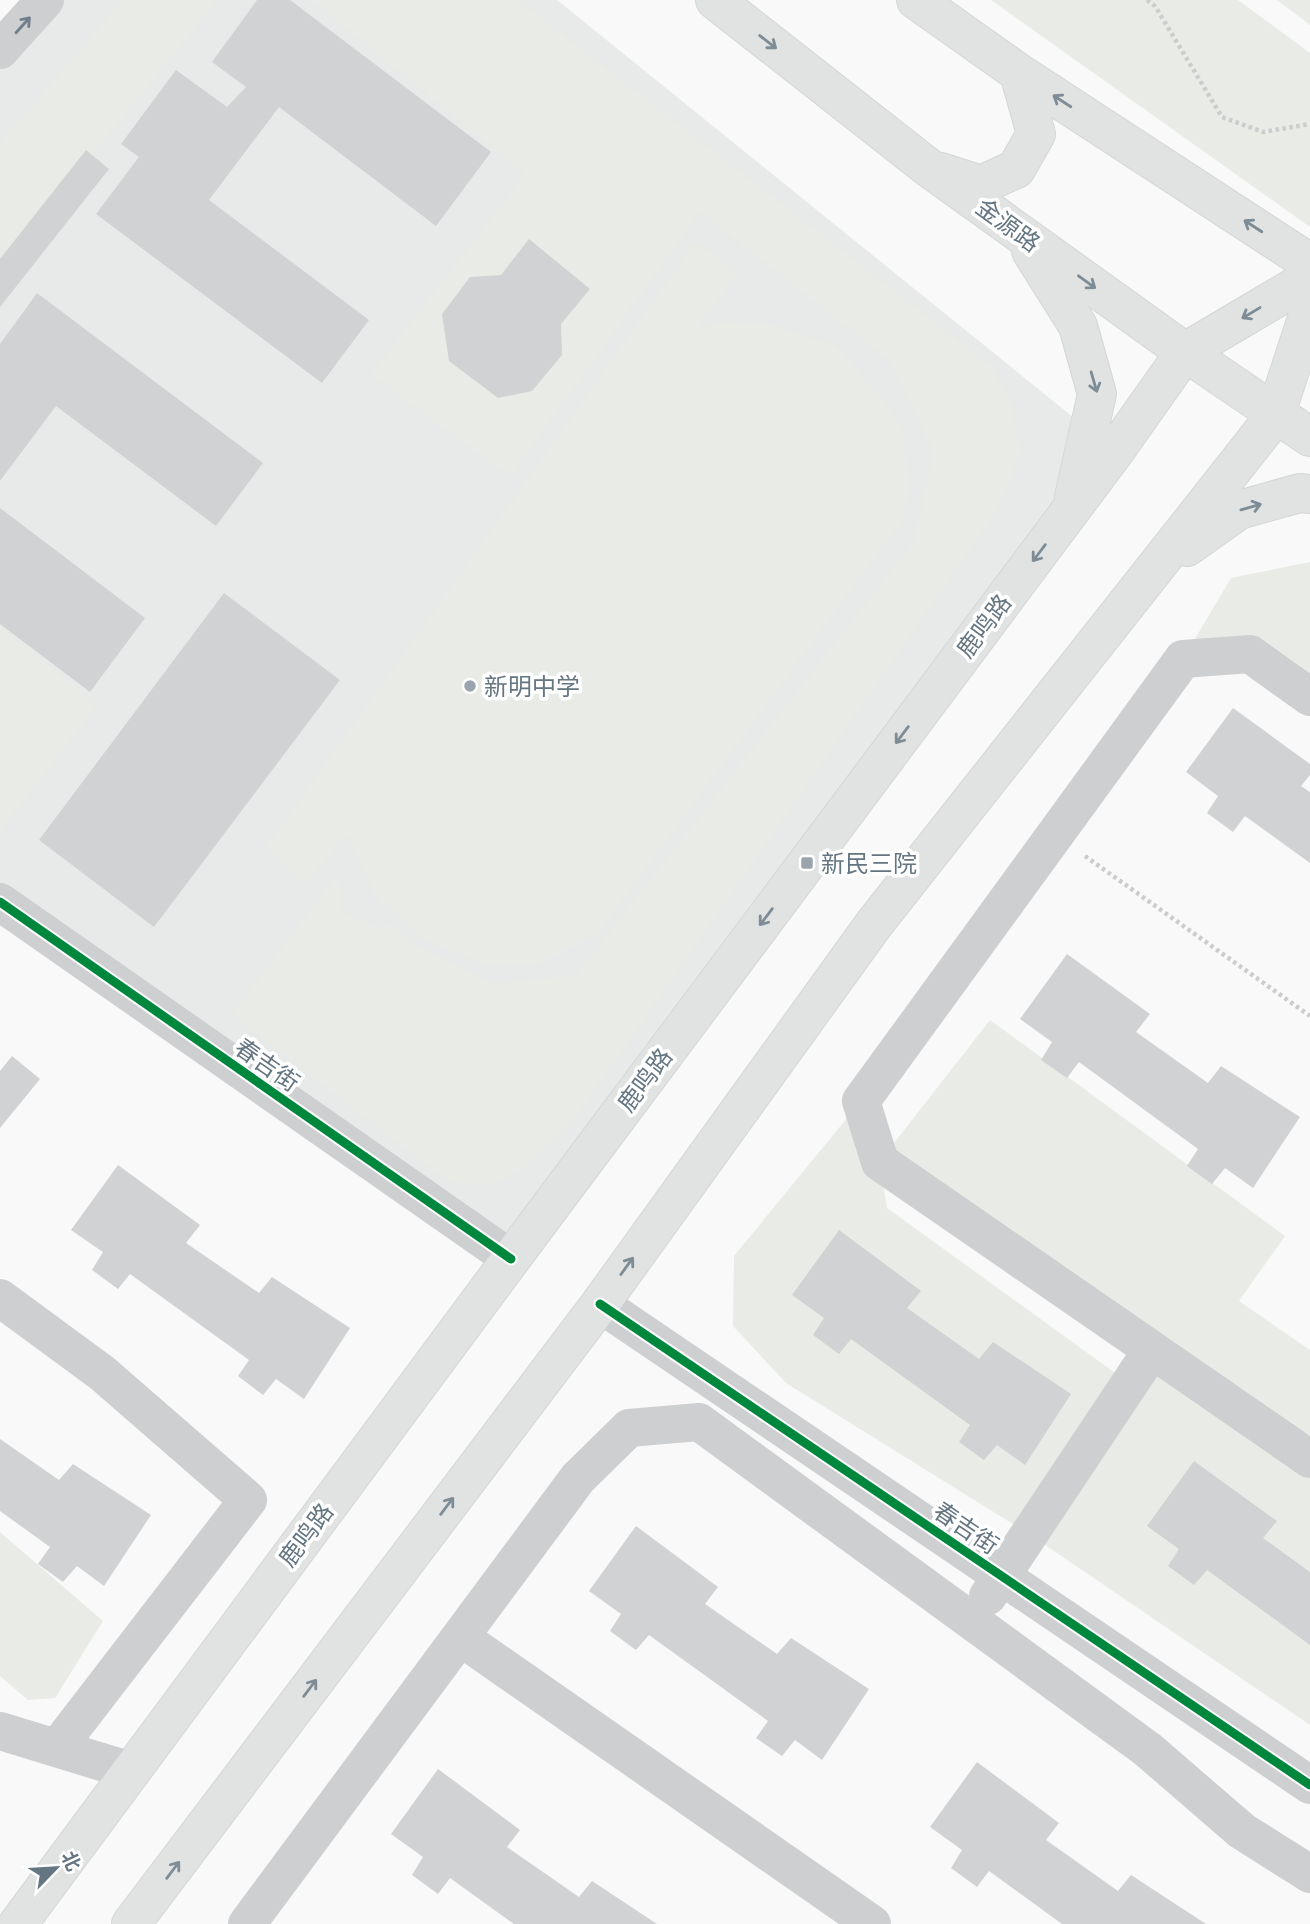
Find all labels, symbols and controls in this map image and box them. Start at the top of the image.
one-way arrow [14,17,31,34]
one-way arrow [759,35,777,50]
one-way arrow [1053,94,1073,108]
street label: 金源路 [970,192,1046,258]
one-way arrow [1244,218,1263,233]
one-way arrow [1077,275,1096,289]
one-way arrow [1242,306,1262,320]
one-way arrow [1088,370,1101,393]
one-way arrow [1240,499,1262,512]
one-way arrow [1031,543,1046,562]
street label: 鹿鸣路 [951,589,1017,663]
place label: 新明中学 [484,672,580,701]
marker: 新明中学 [462,678,478,694]
one-way arrow [895,725,910,744]
place label: 新民三院 [821,849,917,878]
marker: 新民三院 [799,855,815,871]
one-way arrow [759,908,774,926]
street label: 春吉街 [229,1032,305,1098]
street label: 鹿鸣路 [612,1043,678,1117]
one-way arrow [620,1257,635,1276]
street label: 春吉街 [928,1496,1004,1560]
street label: 鹿鸣路 [273,1498,339,1572]
one-way arrow [439,1498,454,1516]
one-way arrow [302,1679,317,1698]
north arrow [21,1833,91,1903]
text: 北 [57,1848,85,1875]
one-way arrow [165,1861,180,1879]

